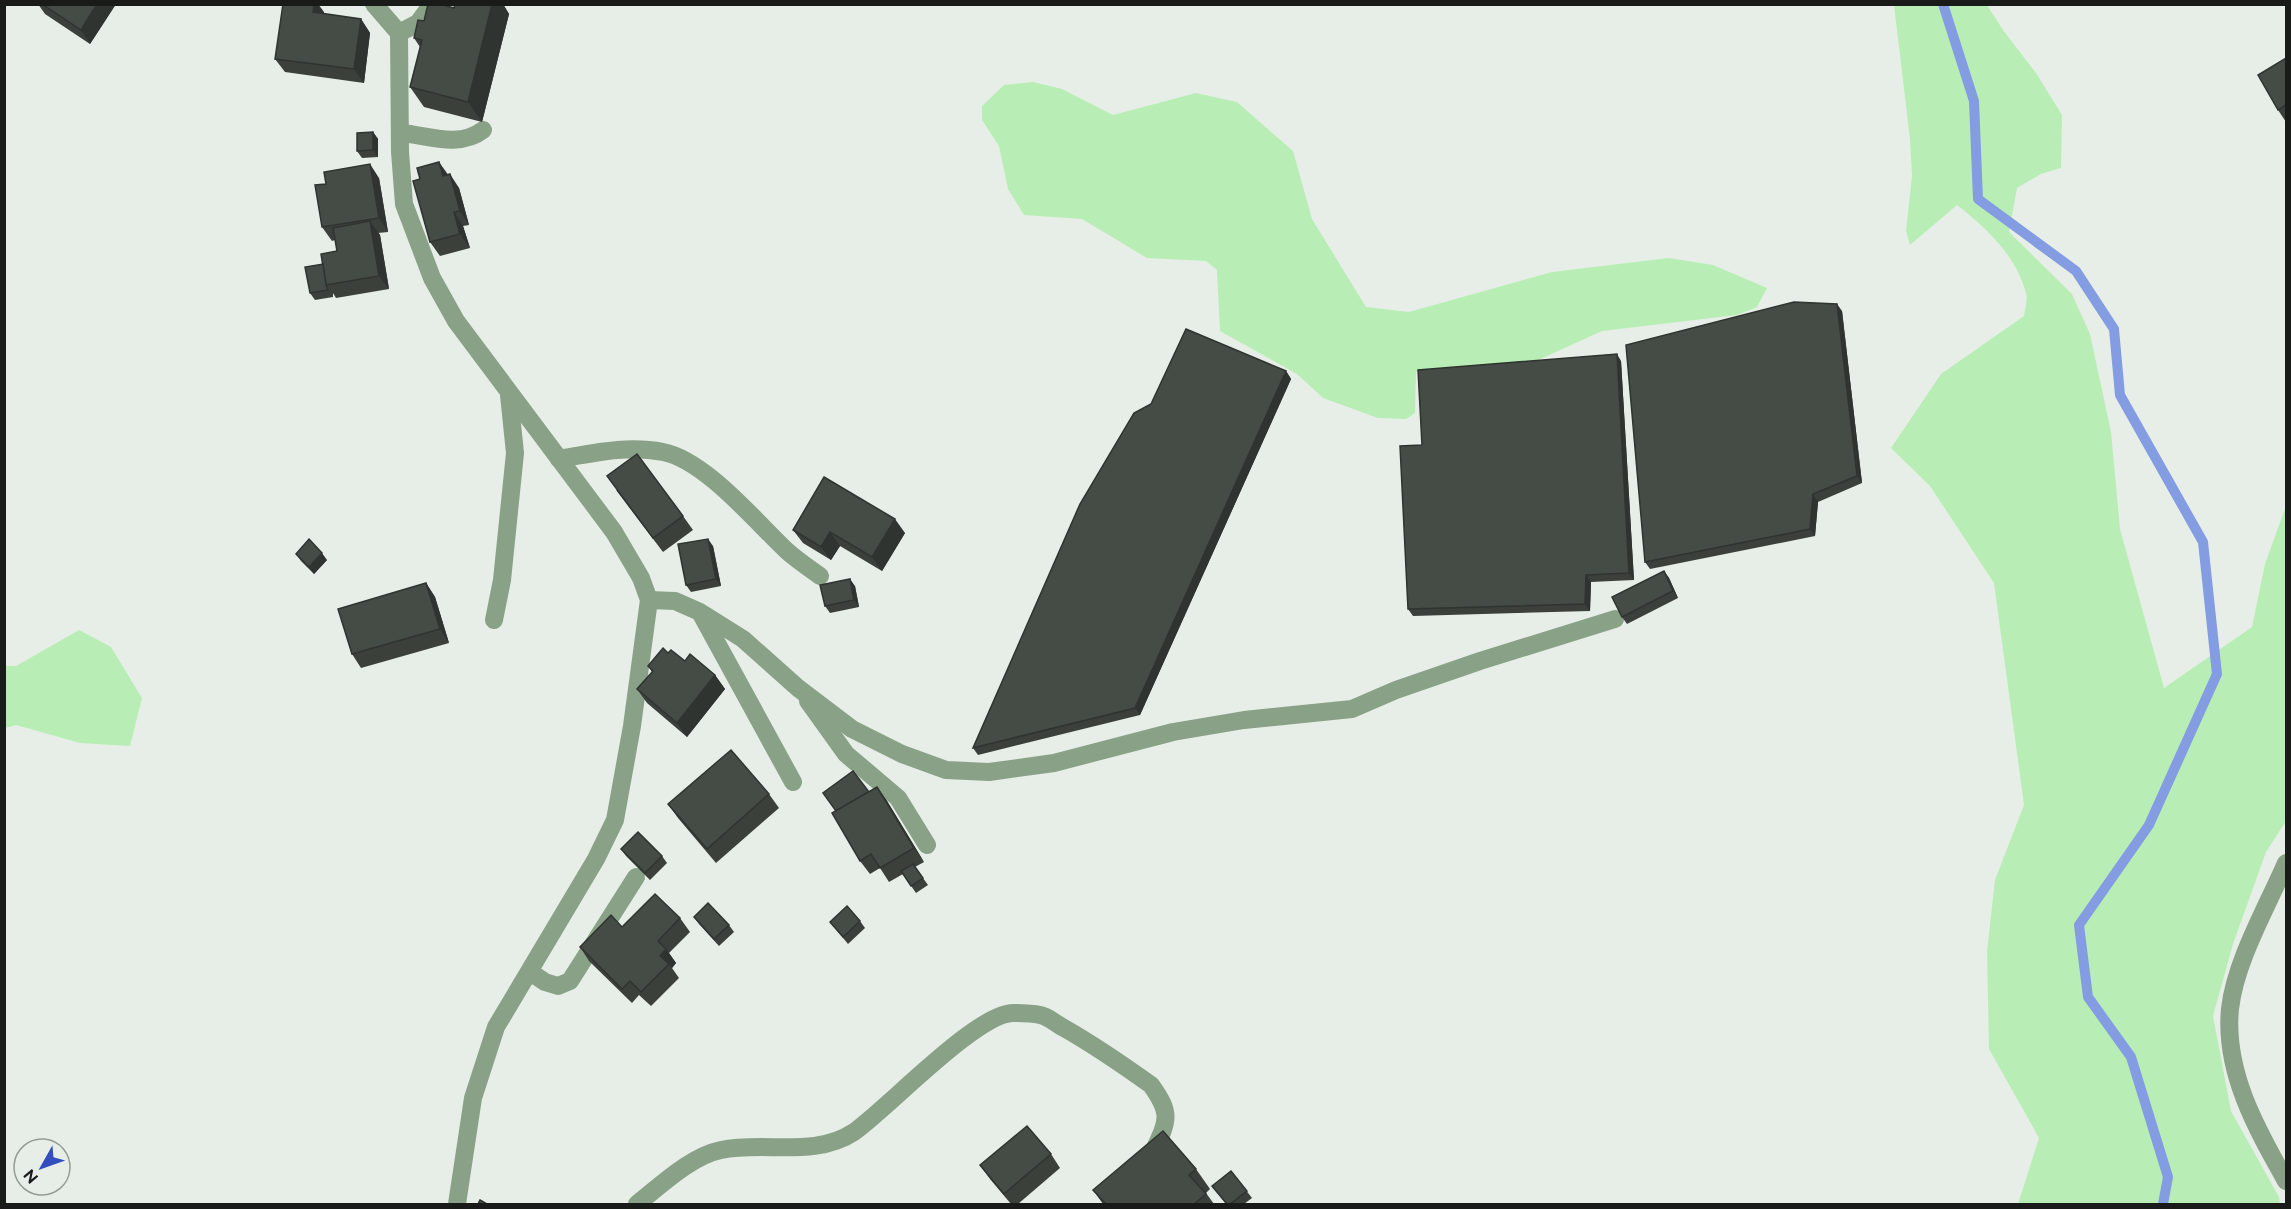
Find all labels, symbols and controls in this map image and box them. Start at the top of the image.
north arrow [12,1137,72,1197]
text: N [20,1166,42,1187]

